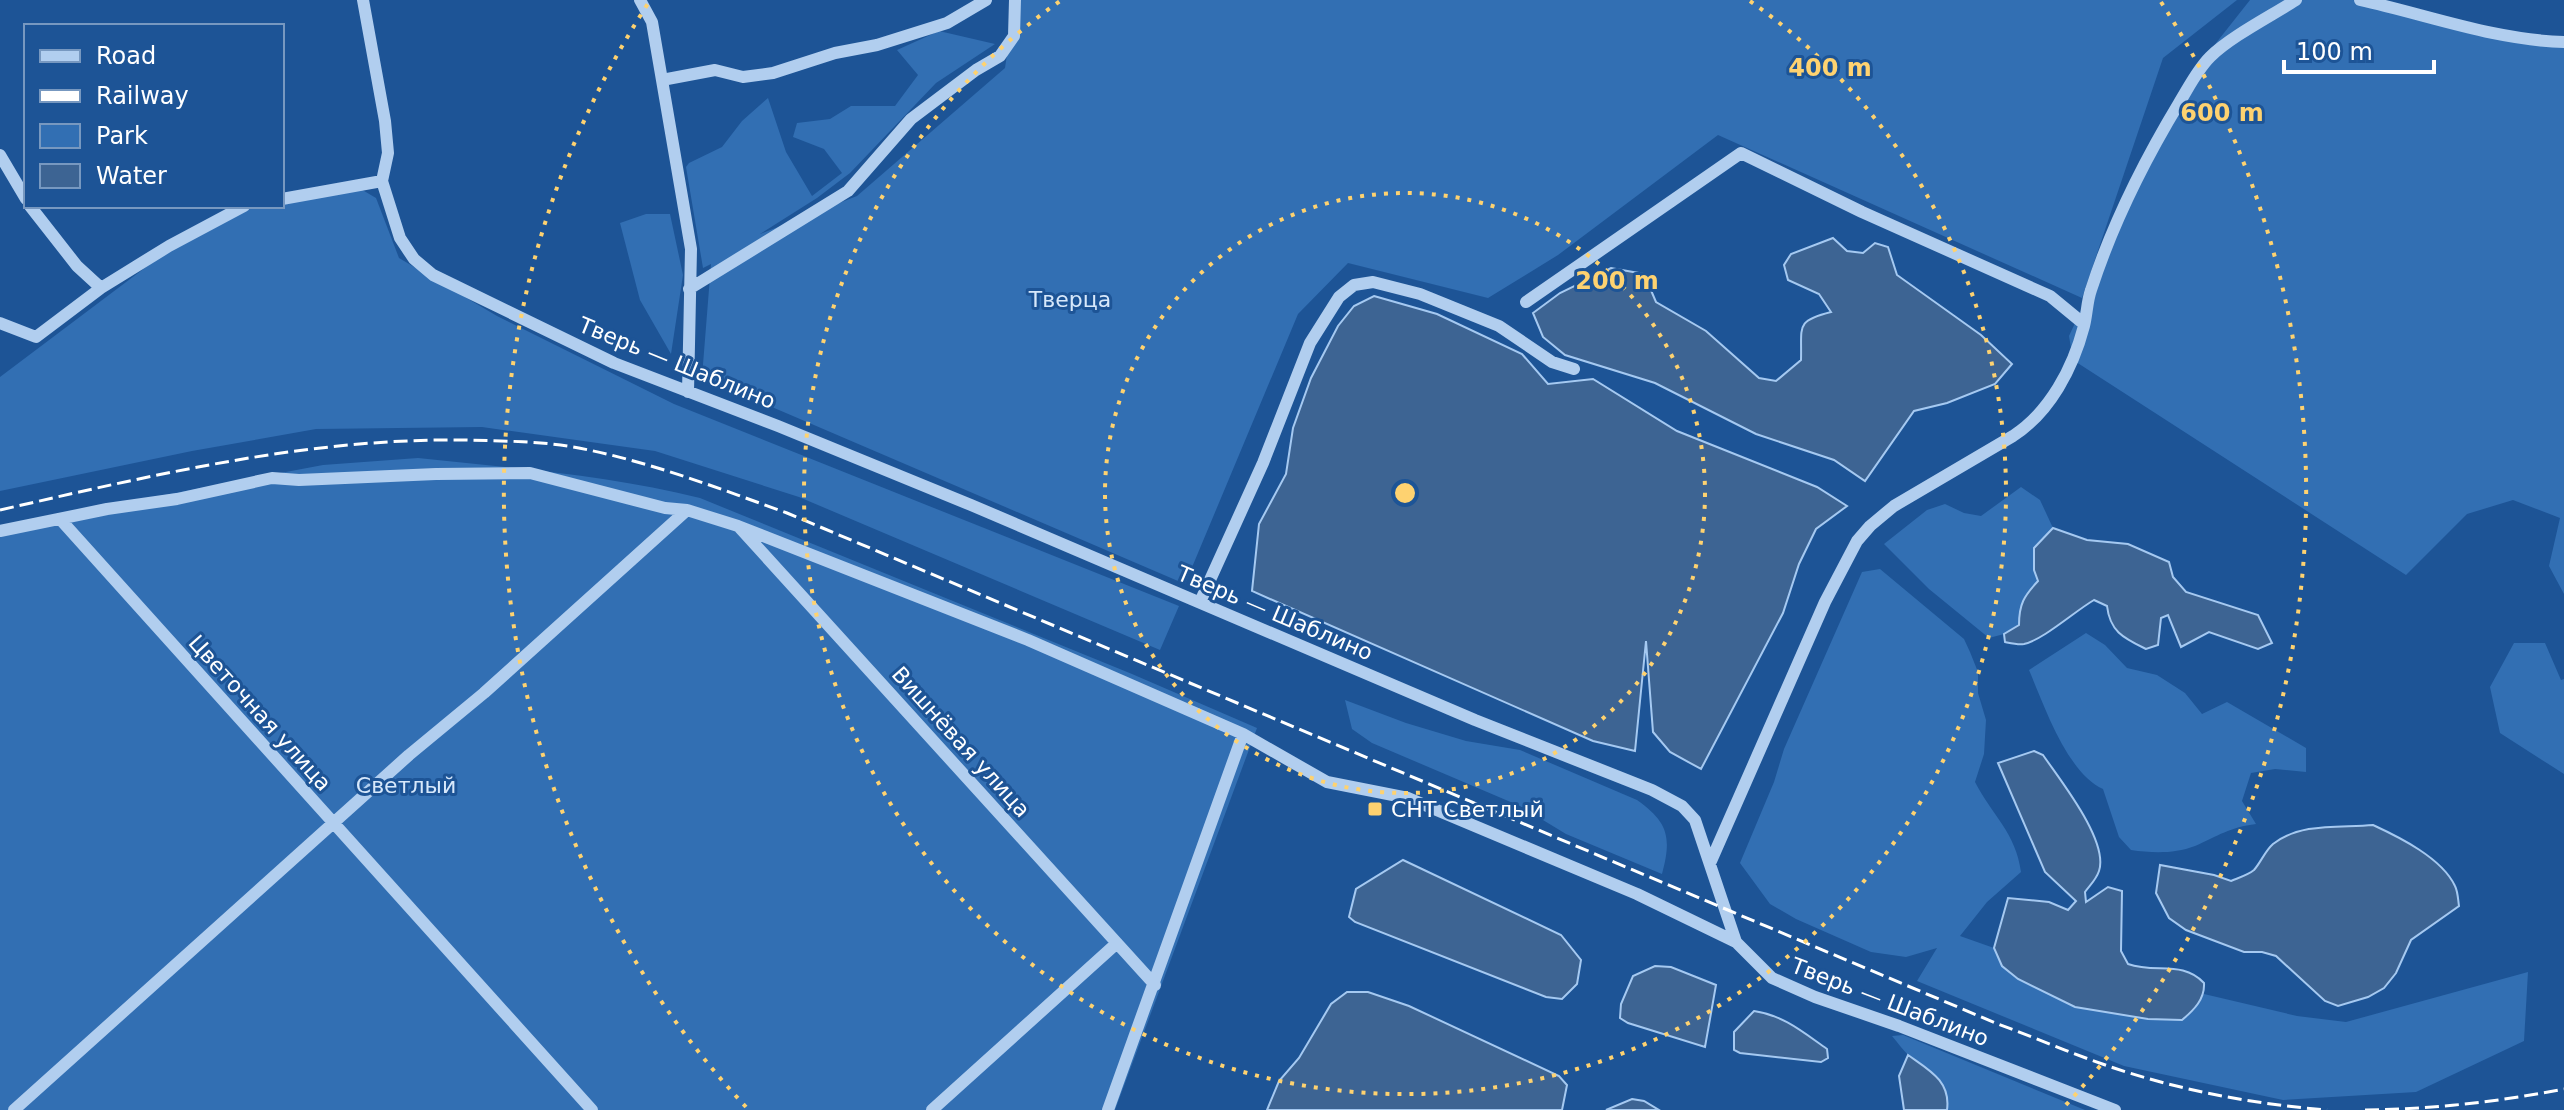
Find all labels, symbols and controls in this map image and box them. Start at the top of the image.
legend [24,24,284,208]
scale bar [2284,24,2434,74]
text: 100 m [2296,38,2373,66]
text: Road [96,42,156,70]
text: 400 m [1788,54,1872,82]
text: Railway [96,82,189,110]
text: 600 m [2180,99,2264,127]
text: Park [96,122,148,150]
text: Water [96,162,167,190]
text: 200 m [1575,267,1659,295]
park label: Тверца [1028,287,1111,312]
street label: Тверь — Шаблино [574,312,779,414]
centre of rings [1391,479,1419,507]
street label: Тверь — Шаблино [1173,560,1376,665]
street label: Цветочная улица [184,630,336,796]
street label: Вишнёвая улица [887,662,1035,822]
park label: Светлый [356,773,456,798]
place label: СНТ Светлый [1391,797,1544,822]
marker: СНТ Светлый [1366,800,1384,818]
street label: Тверь — Шаблино [1787,952,1992,1051]

